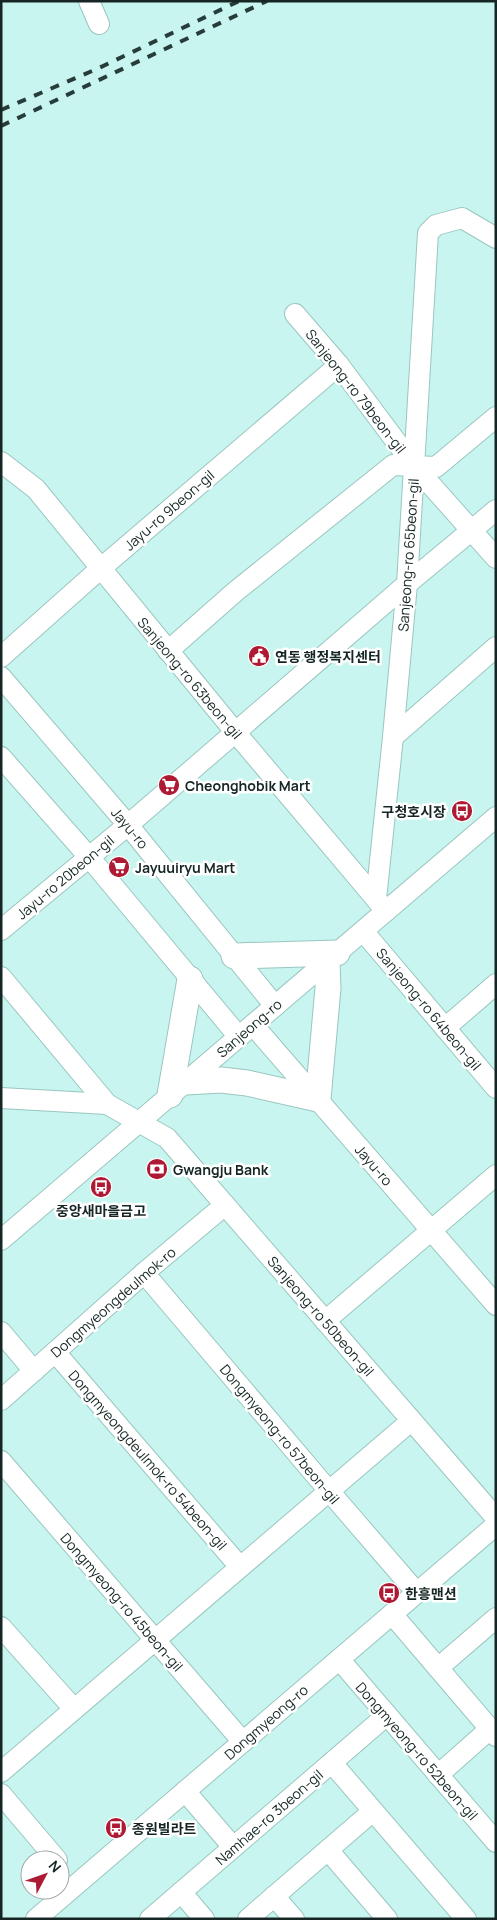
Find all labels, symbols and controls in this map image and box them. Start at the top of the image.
street label: Sanjeong-ro 79beon-gil [302,325,410,457]
street label: Jayu-ro 9beon-gil [120,465,218,555]
street label: Sanjeong-ro 65beon-gil [393,478,423,632]
street label: Sanjeong-ro 63beon-gil [133,613,247,743]
public building icon: 연동 행정복지센터 [247,644,271,668]
place label: 연동 행정복지센터 [275,647,381,666]
supermarket icon: Cheonghobik Mart [157,773,181,797]
place label: Cheonghobik Mart [185,776,311,795]
bus stop icon: 구청호시장 [450,799,474,823]
place label: 구청호시장 [382,802,446,821]
street label: Jayu-ro [107,803,153,853]
street label: Jayu-ro 20beon-gil [12,831,118,923]
supermarket icon: Jayuuiryu Mart [107,855,131,879]
place label: Jayuuiryu Mart [135,858,235,877]
street label: Sanjeong-ro 64beon-gil [372,944,486,1074]
street label: Sanjeong-ro [212,994,286,1062]
street label: Jayu-ro [351,1140,397,1190]
bank icon: Gwangju Bank [145,1157,169,1181]
place label: Gwangju Bank [173,1160,269,1179]
bus stop icon: 중앙새마을금고 [89,1175,113,1199]
place label: 중앙새마을금고 [56,1201,146,1220]
street label: Dongmyeongdeulmok-ro [46,1242,180,1362]
street label: Sanjeong-ro 50beon-gil [263,1252,379,1380]
street label: Dongmyeong-ro 57beon-gil [216,1360,344,1508]
street label: Dongmyeongdeulmok-ro 54beon-gil [64,1366,232,1554]
street label: Dongmyeong-ro 45beon-gil [56,1529,188,1675]
bus stop icon: 한흥맨션 [377,1581,401,1605]
place label: 한흥맨션 [405,1584,457,1603]
street label: Dongmyeong-ro 52beon-gil [352,1678,482,1824]
street label: Dongmyeong-ro [220,1680,312,1764]
street label: Namhae-ro 3beon-gil [211,1765,327,1869]
bus stop icon: 종원빌라트 [104,1816,128,1840]
place label: 종원빌라트 [132,1819,197,1838]
north arrow [20,1850,70,1900]
text: N [45,1856,66,1876]

